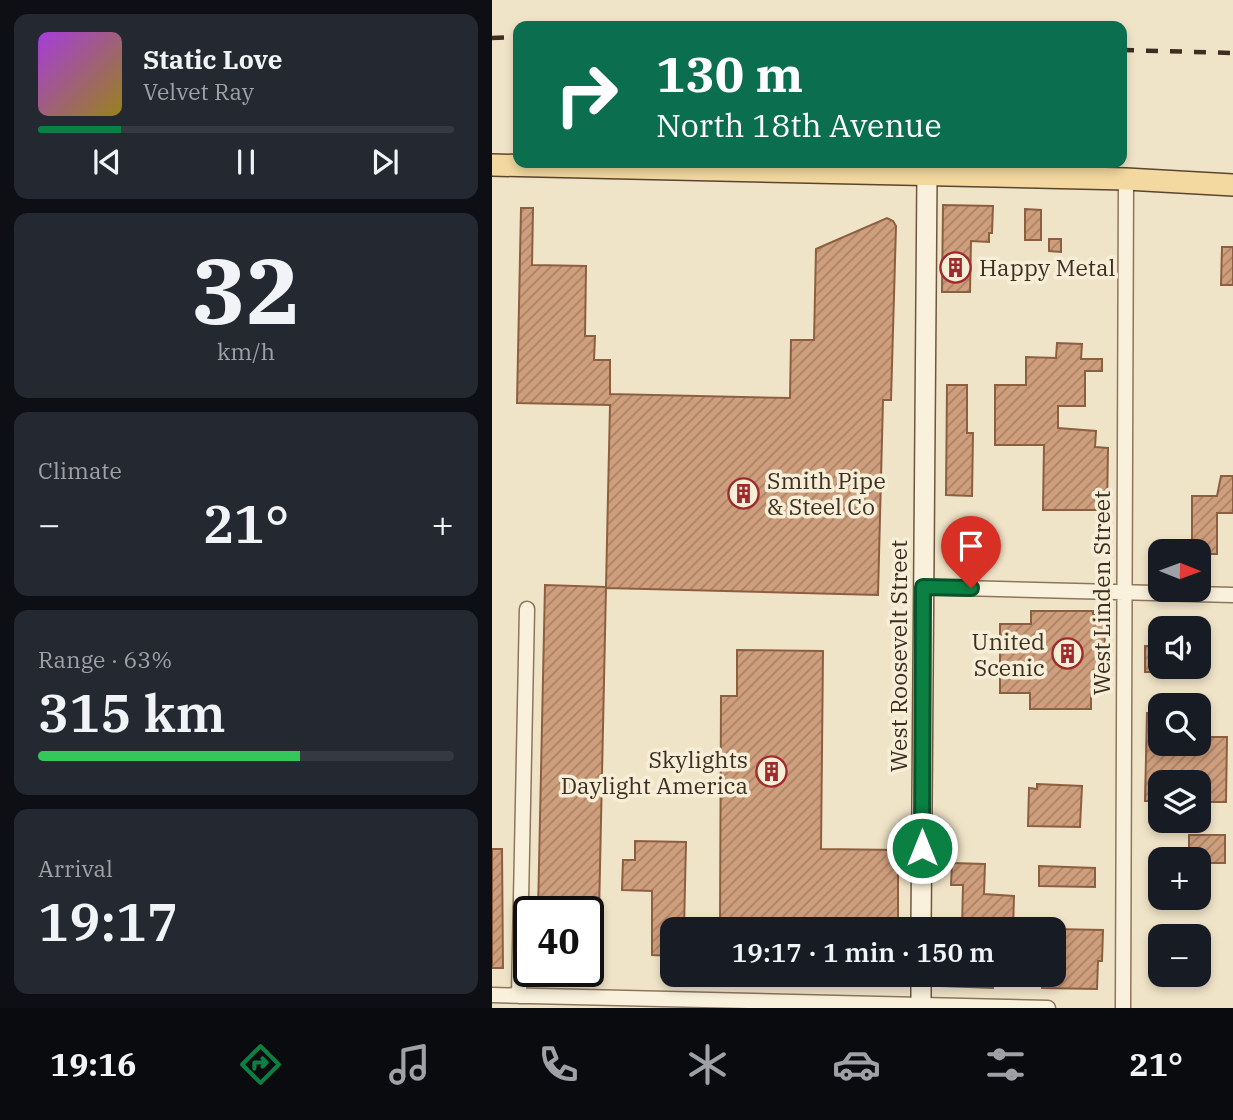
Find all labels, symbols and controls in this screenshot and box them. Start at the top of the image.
text: Static Love [143,42,282,76]
text: 130 m [656,42,803,105]
icon: right [541,49,632,140]
text: Velvet Ray [143,76,254,106]
text: North 18th Avenue [656,104,942,146]
icon: previous [88,143,126,181]
icon: pause [227,143,265,181]
icon: next [366,143,404,181]
text: 32 [191,231,301,349]
building icon: Happy Metal [939,250,973,284]
place label: Happy Metal [979,252,1115,282]
text: km/h [217,336,275,366]
text: Climate [38,455,122,485]
place label: Smith Pipe & Steel Co [767,465,886,521]
building icon: Smith Pipe & Steel Co [727,476,761,510]
text: 21° [203,490,289,557]
street label: West Linden Street [1086,491,1116,695]
text: − [38,499,61,548]
text: + [431,499,454,548]
pin [941,516,1001,588]
icon: arrive [952,527,990,565]
north arrow [1148,539,1211,602]
map controls [1148,539,1211,987]
street label: West Roosevelt Street [883,540,913,772]
button: sound [1148,616,1211,679]
place label: United Scenic [971,626,1045,682]
building icon: United Scenic [1051,637,1085,671]
text: Range · 63% [38,644,172,674]
text: 315 km [38,679,226,746]
button: search [1148,693,1211,756]
place label: Skylights Daylight America [561,744,748,800]
building icon: Skylights Daylight America [754,755,788,789]
button: layers [1148,770,1211,833]
position arrow [885,811,959,885]
button: + [1148,847,1211,910]
text: Arrival [38,853,113,883]
text: 19:17 [38,888,178,955]
speed limit sign: 40 [513,896,604,987]
button: − [1148,924,1211,987]
text: 19:17 · 1 min · 150 m [732,935,994,969]
icon: directions [236,1040,285,1089]
icon: music [385,1040,434,1089]
icon: phone [534,1040,583,1089]
icon: climate [683,1040,732,1089]
icon: car [832,1040,881,1089]
icon: filters [981,1040,1030,1089]
text: 19:16 [50,1043,136,1085]
text: 21° [1130,1043,1183,1085]

